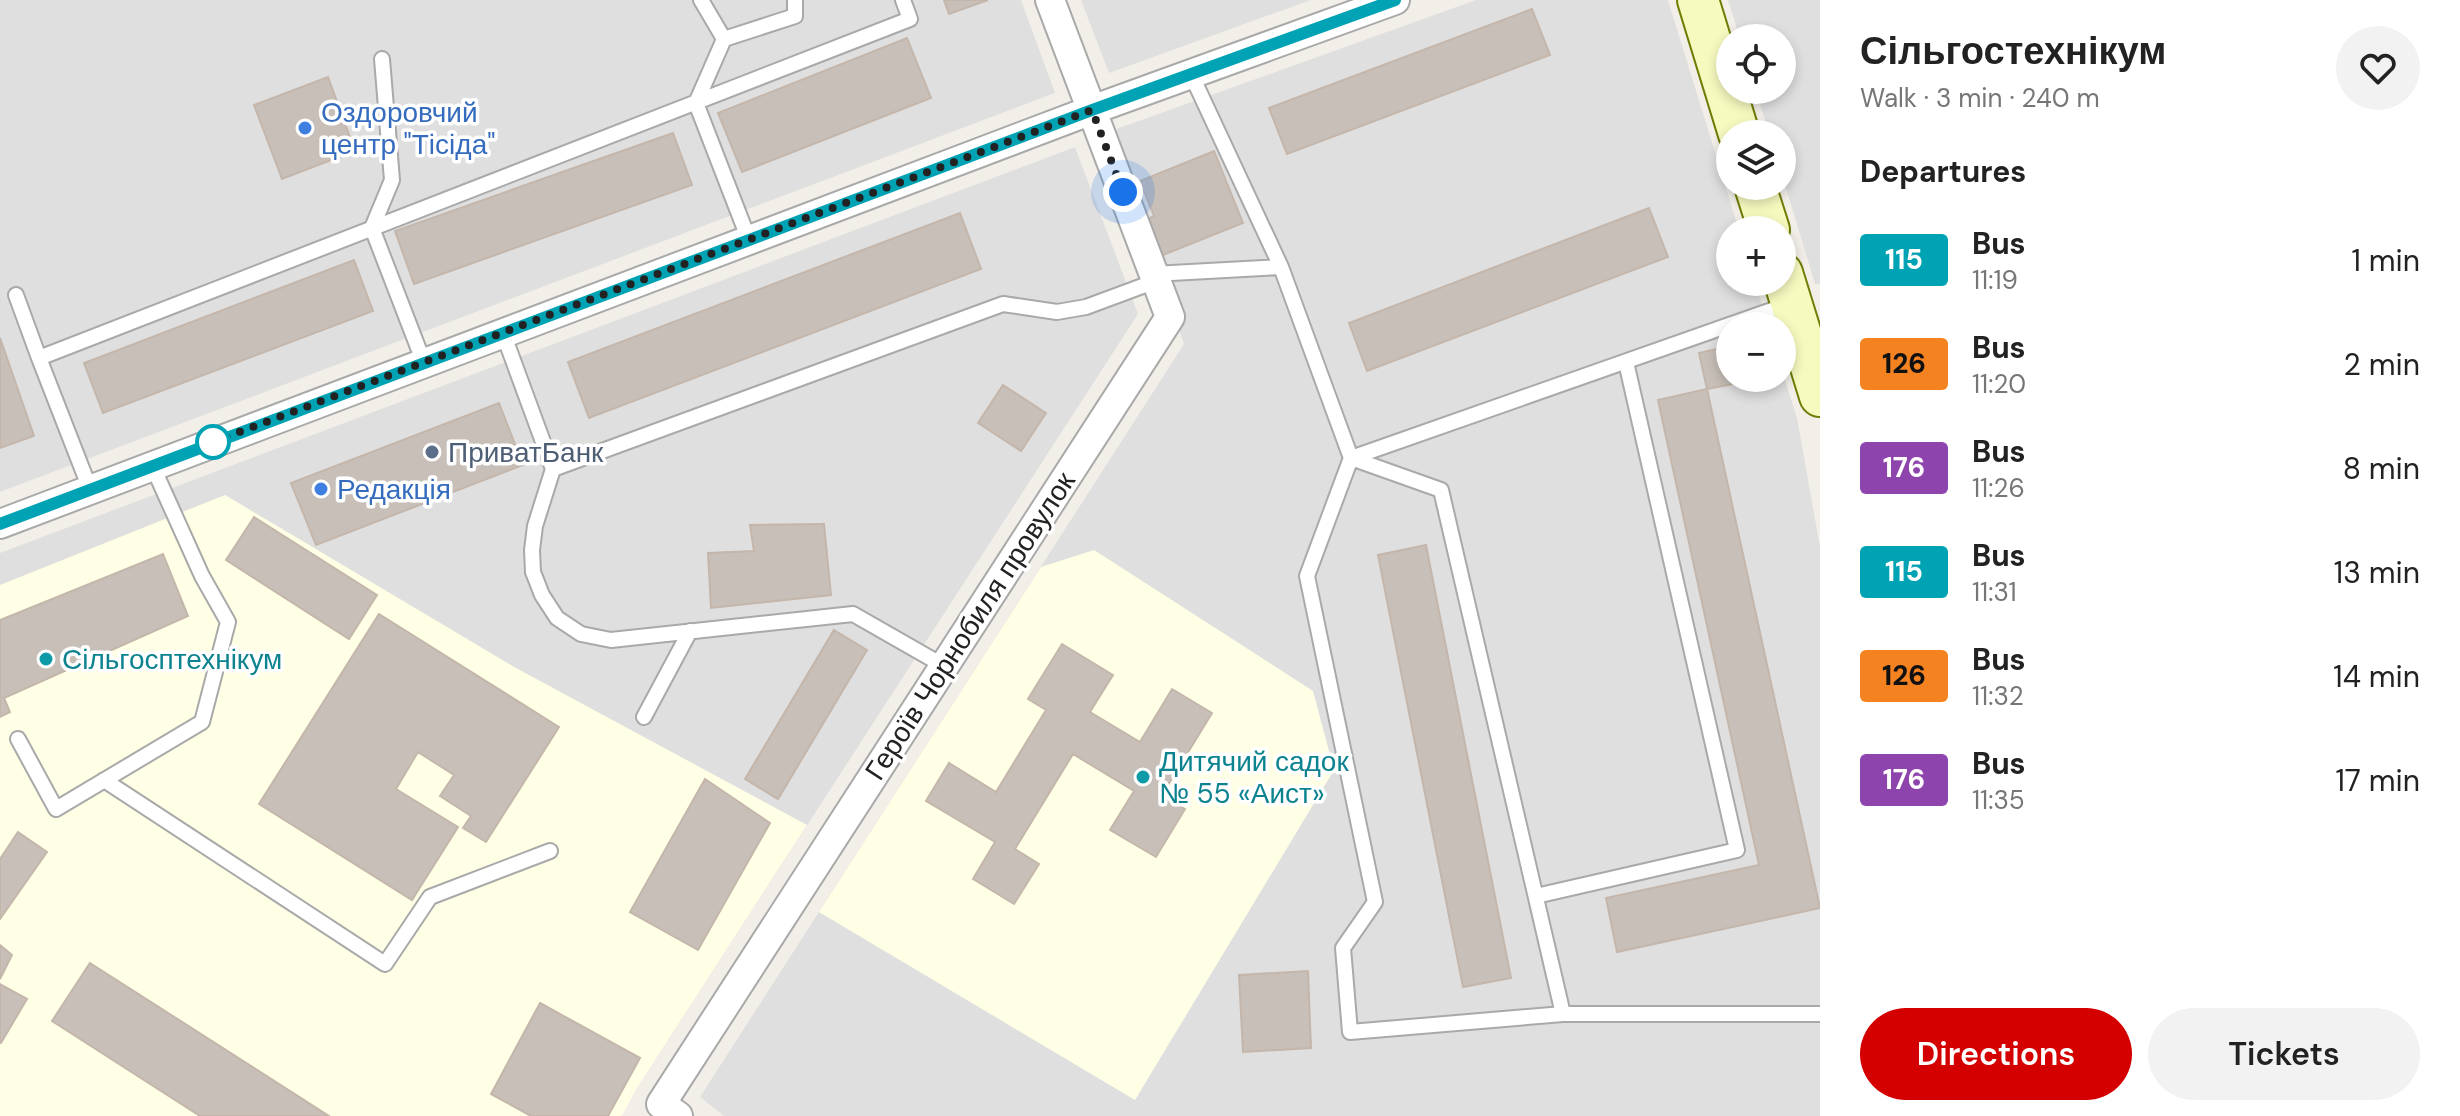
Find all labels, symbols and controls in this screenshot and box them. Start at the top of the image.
map controls [1716,24,1796,392]
button: locate [1716,24,1796,104]
text: Сільгостехнікум [1860,26,2166,76]
button: heart [2336,26,2420,110]
text: Walk · 3 min · 240 m [1860,81,2100,115]
place label: Оздоровчий центр "Тісіда" [321,94,495,163]
marker: Оздоровчий центр "Тісіда" [296,119,314,137]
button: layers [1716,120,1796,200]
text: Departures [1860,152,2026,191]
your location [1103,172,1143,212]
button: + [1716,216,1796,296]
text: Bus [1972,224,2026,263]
text: 115 [1885,241,1923,278]
text: 1 min [2352,241,2420,280]
text: 11:19 [1972,263,2018,297]
button: − [1716,312,1796,392]
text: Bus [1972,328,2026,367]
text: 126 [1882,345,1926,382]
text: 2 min [2344,345,2420,384]
text: 11:20 [1972,367,2026,401]
unlabelled marker [196,425,230,459]
text: Bus [1972,432,2026,471]
place label: ПриватБанк [448,434,604,471]
marker: ПриватБанк [423,443,441,461]
text: 176 [1883,449,1925,486]
text: 8 min [2343,449,2420,488]
street label: Героїв Чорнобиля провулок [856,464,1084,787]
place label: Редакція [337,471,451,508]
text: 11:26 [1972,471,2025,505]
marker: Редакція [312,480,330,498]
text: Bus [1972,536,2026,575]
text: 115 [1885,553,1923,590]
text: 13 min [2334,553,2420,592]
text: 11:31 [1972,575,2017,609]
text: Bus [1972,640,2026,679]
place label: Сільгосптехнікум [62,641,282,678]
marker: Сільгосптехнікум [37,650,55,668]
text: 126 [1882,657,1926,694]
text: 14 min [2333,657,2420,696]
text: 11:32 [1972,679,2024,713]
place label: Дитячий садок № 55 «Аист» [1159,743,1349,812]
text: Bus [1972,744,2026,783]
text: 176 [1883,761,1925,798]
text: 17 min [2335,761,2420,800]
marker: Дитячий садок № 55 «Аист» [1134,768,1152,786]
text: 11:35 [1972,783,2025,817]
button: Directions [1860,1008,2132,1100]
button: Tickets [2148,1008,2420,1100]

